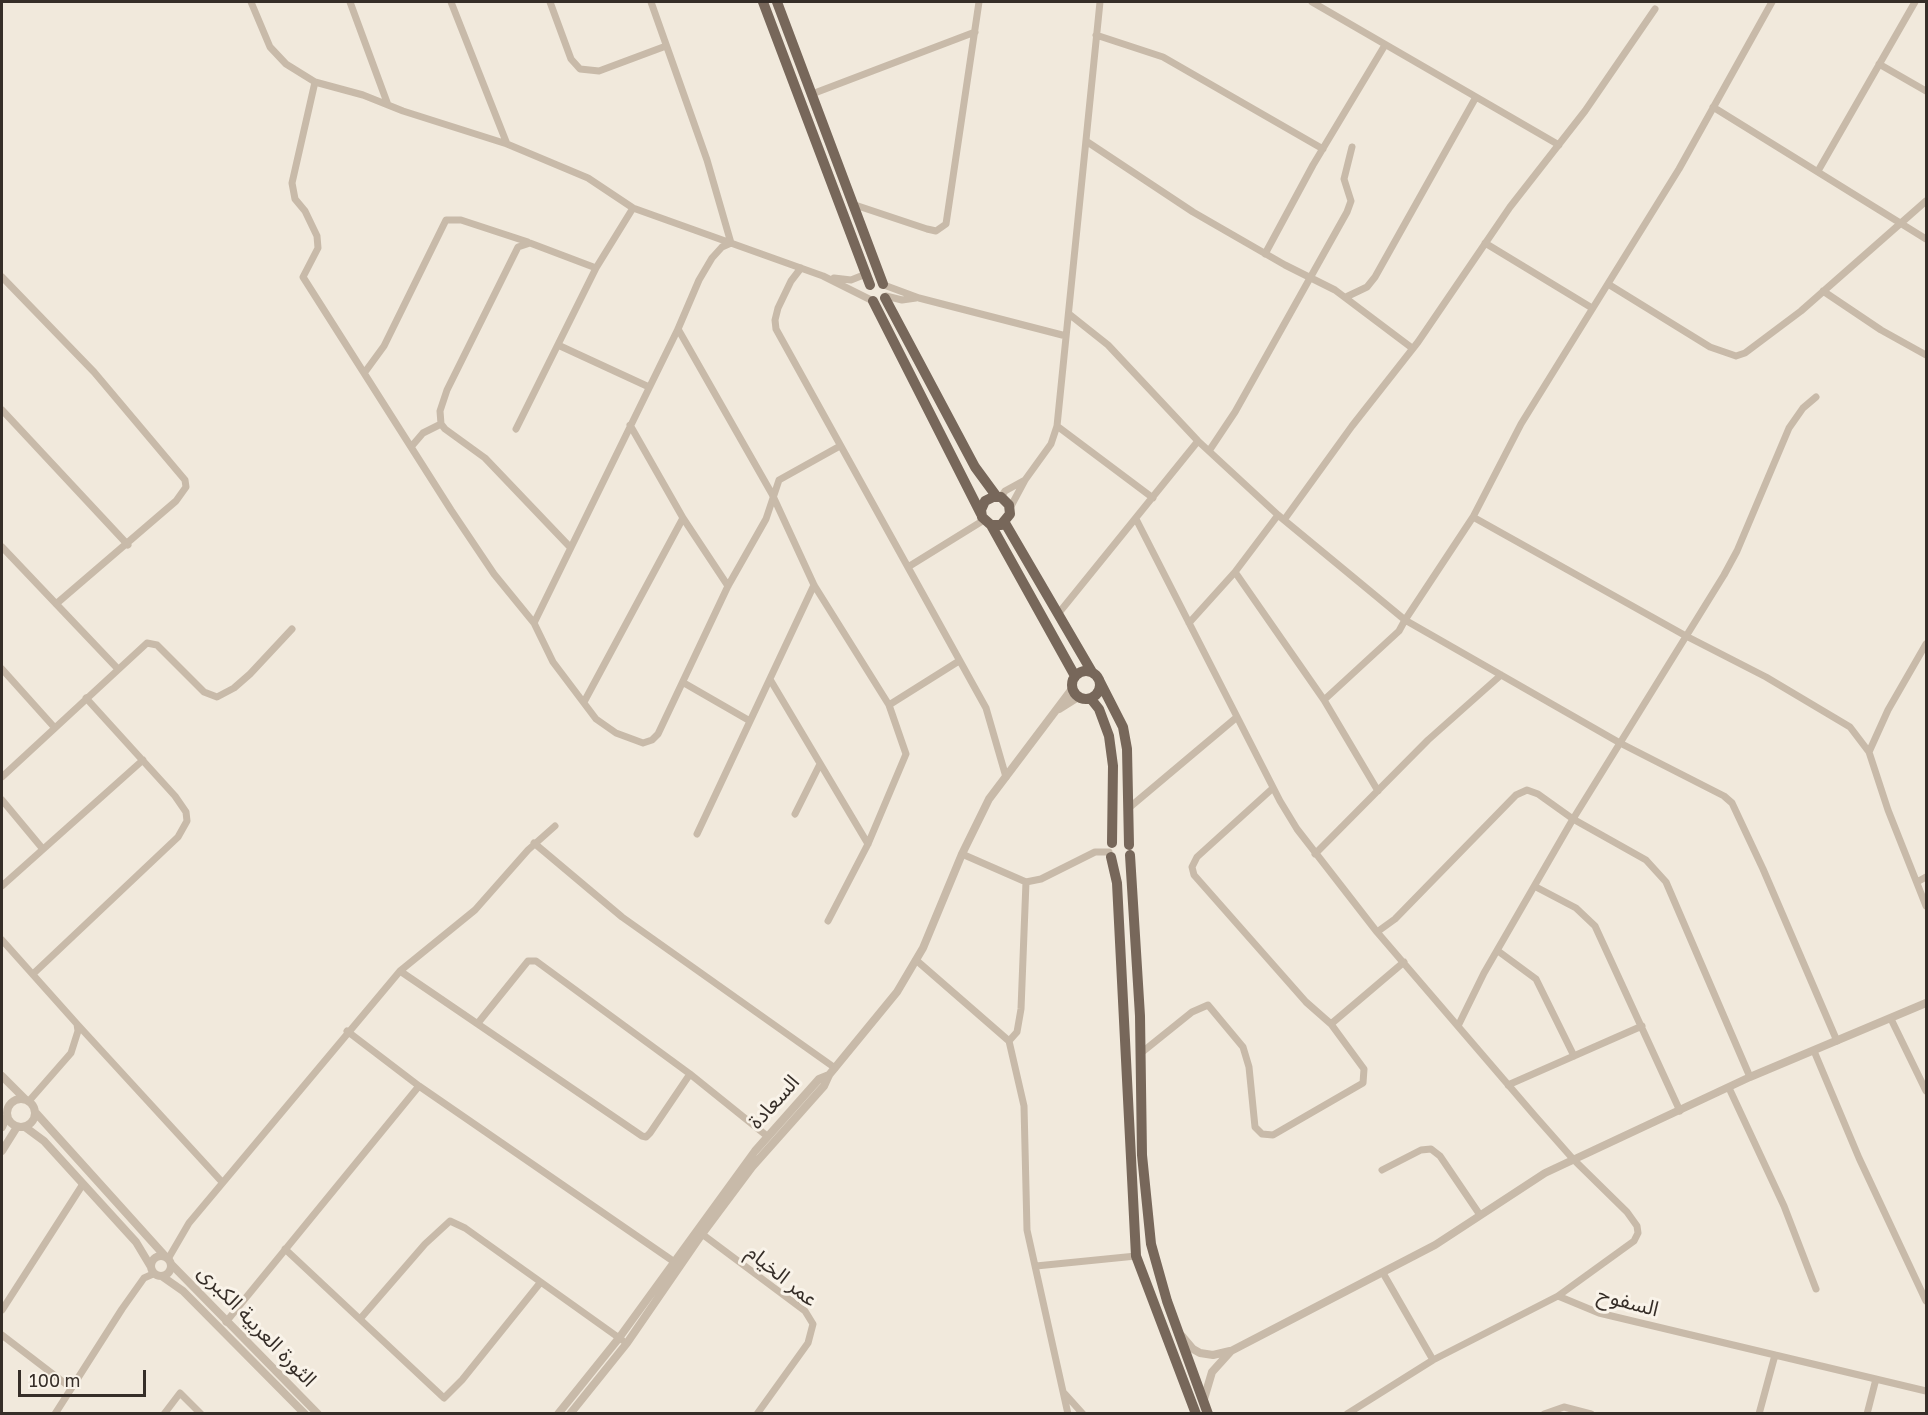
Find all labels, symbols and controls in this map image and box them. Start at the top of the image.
street label: السعادة [743,1070,805,1134]
street label: عمر الخيام [741,1240,823,1312]
street label: الثورة العربية الكبرى [193,1260,321,1392]
street label: السفوح [1595,1282,1661,1322]
scale bar [21,1358,148,1396]
text: 100 m [29,1369,80,1391]

